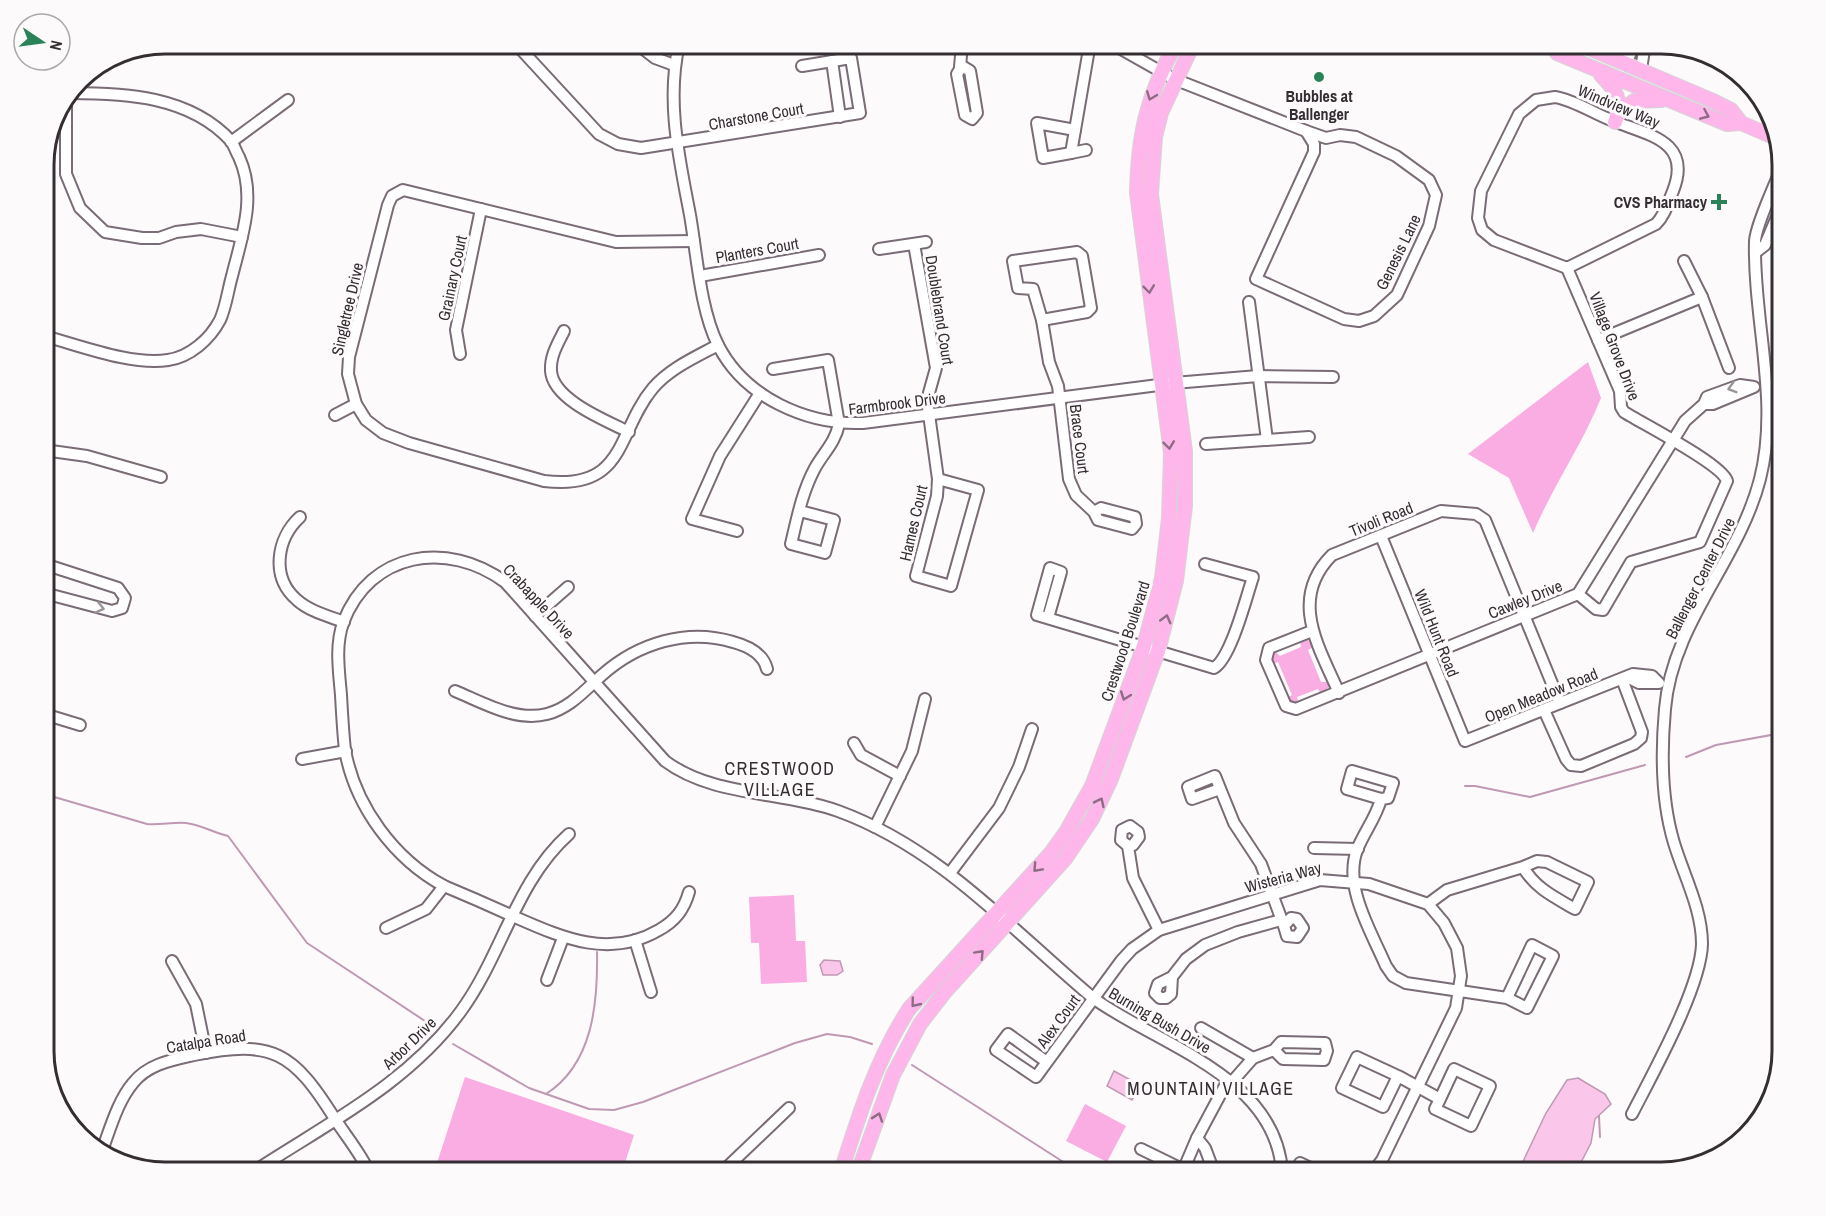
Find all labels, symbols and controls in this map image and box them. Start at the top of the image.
north arrow [12,12,72,72]
text: N [45,38,68,52]
marker: Bubbles at Ballenger [1312,70,1326,84]
street label: Windview Way [1575,79,1664,133]
place label: Bubbles at Ballenger [1285,85,1353,125]
one-way arrow [1146,90,1158,101]
street label: Charstone Court [707,97,806,135]
one-way arrow [1699,108,1710,120]
place label: CVS Pharmacy [1614,191,1708,213]
marker: CVS Pharmacy [1712,195,1726,209]
street label: Genesis Lane [1370,210,1426,294]
street label: Planters Court [714,232,801,268]
street label: Grainary Court [432,233,472,323]
street label: Doublebrand Court [920,254,960,367]
street label: Singletree Drive [326,260,368,358]
one-way arrow [1142,284,1155,293]
street label: Village Grove Drive [1584,289,1646,403]
one-way arrow [1727,381,1737,394]
street label: Farmbrook Drive [847,386,947,420]
street label: Brace Court [1065,403,1095,475]
one-way arrow [1163,440,1175,449]
street label: Hames Court [894,483,932,563]
street label: Tivoli Road [1346,496,1416,542]
street label: Ballenger Center Drive [1660,514,1740,642]
street label: Crabapple Drive [498,559,580,643]
street label: Cawley Drive [1485,574,1565,624]
street label: Crestwood Boulevard [1095,578,1155,704]
street label: Wild Hunt Road [1409,586,1465,680]
one-way arrow [95,600,105,613]
one-way arrow [1159,614,1172,624]
street label: Open Meadow Road [1481,662,1601,728]
one-way arrow [1120,690,1132,701]
district label: CRESTWOOD VILLAGE [724,756,836,802]
one-way arrow [1093,797,1105,808]
street label: Wisteria Way [1242,856,1324,898]
one-way arrow [1033,861,1044,872]
one-way arrow [973,950,984,961]
street label: Burning Bush Drive [1105,982,1215,1058]
street label: Alex Court [1031,989,1085,1053]
one-way arrow [911,996,922,1007]
street label: Arbor Drive [377,1012,441,1075]
street label: Catalpa Road [165,1024,247,1058]
district label: MOUNTAIN VILLAGE [1127,1076,1295,1101]
one-way arrow [870,1112,883,1123]

